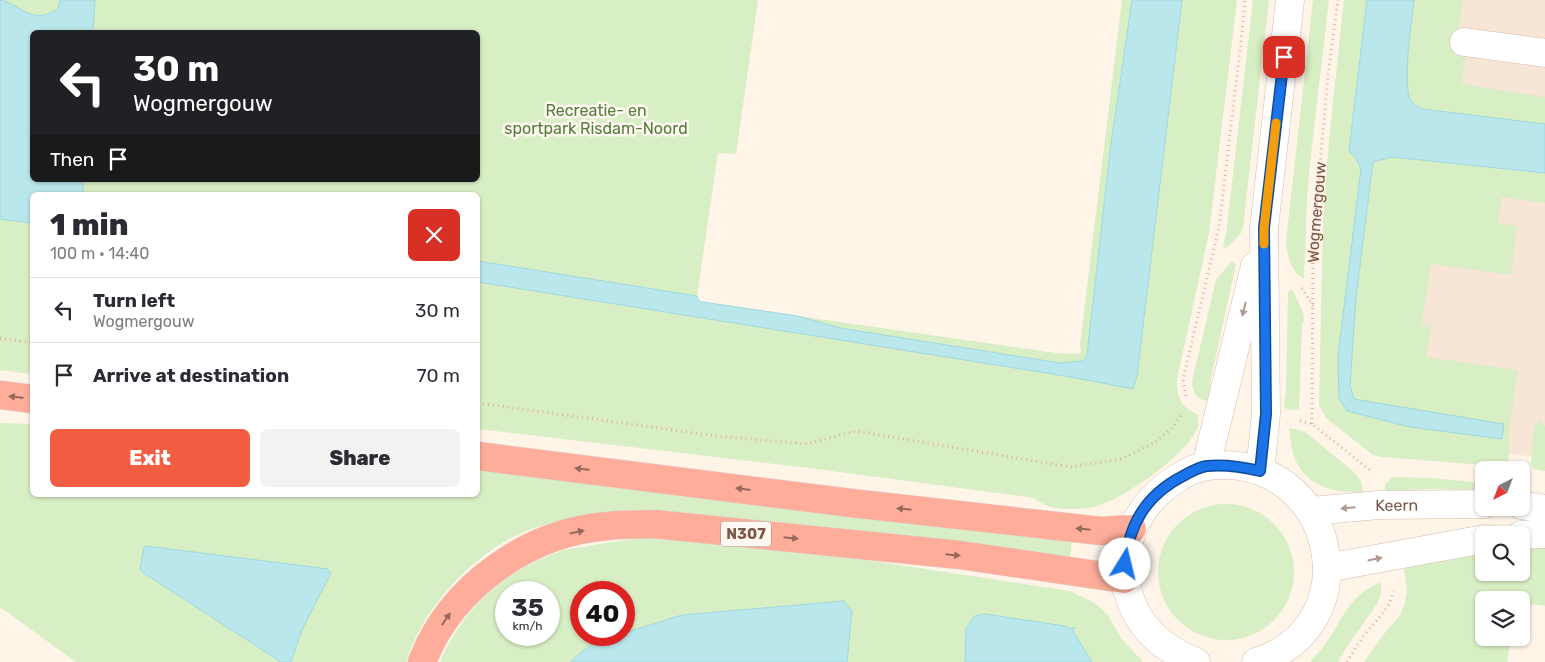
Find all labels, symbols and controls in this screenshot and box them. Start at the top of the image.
pin [1263,36,1305,78]
icon: arrive [1270,43,1298,71]
text: 30 m [133,48,219,90]
icon: left [50,50,115,115]
text: Wogmergouw [133,90,273,117]
park label: Recreatie- en sportpark Risdam-Noord [504,101,688,138]
icon: arrive [104,145,132,173]
text: Then [50,148,94,171]
street label: Wogmergouw [1304,161,1330,263]
text: 1 min [50,207,128,243]
button: close [408,209,460,261]
text: 100 m · 14:40 [50,244,149,263]
text: Turn left [93,289,175,312]
icon: left [50,296,78,324]
text: 30 m [415,299,460,322]
one-way arrow [1240,301,1248,317]
text: Wogmergouw [93,312,195,331]
icon: arrive [50,361,78,389]
text: Arrive at destination [93,364,289,387]
text: 70 m [417,364,460,387]
one-way arrow [8,393,24,401]
button: Exit [50,429,250,487]
button: Share [260,429,460,487]
north arrow [1475,461,1530,516]
map controls [1475,461,1530,646]
one-way arrow [574,465,590,473]
one-way arrow [735,485,751,493]
street label: Keern [1375,496,1418,515]
one-way arrow [1339,504,1355,512]
one-way arrow [896,505,912,513]
road number: N307 [721,522,771,546]
one-way arrow [1075,525,1091,533]
button: search [1475,526,1530,581]
one-way arrow [570,527,586,535]
one-way arrow [783,534,799,542]
position arrow [1098,537,1150,589]
one-way arrow [945,551,961,559]
one-way arrow [1367,555,1382,563]
speed limit sign: 40 [570,581,635,646]
button: layers [1475,591,1530,646]
text: 35 [511,593,544,622]
one-way arrow [441,613,450,626]
text: km/h [513,619,542,633]

